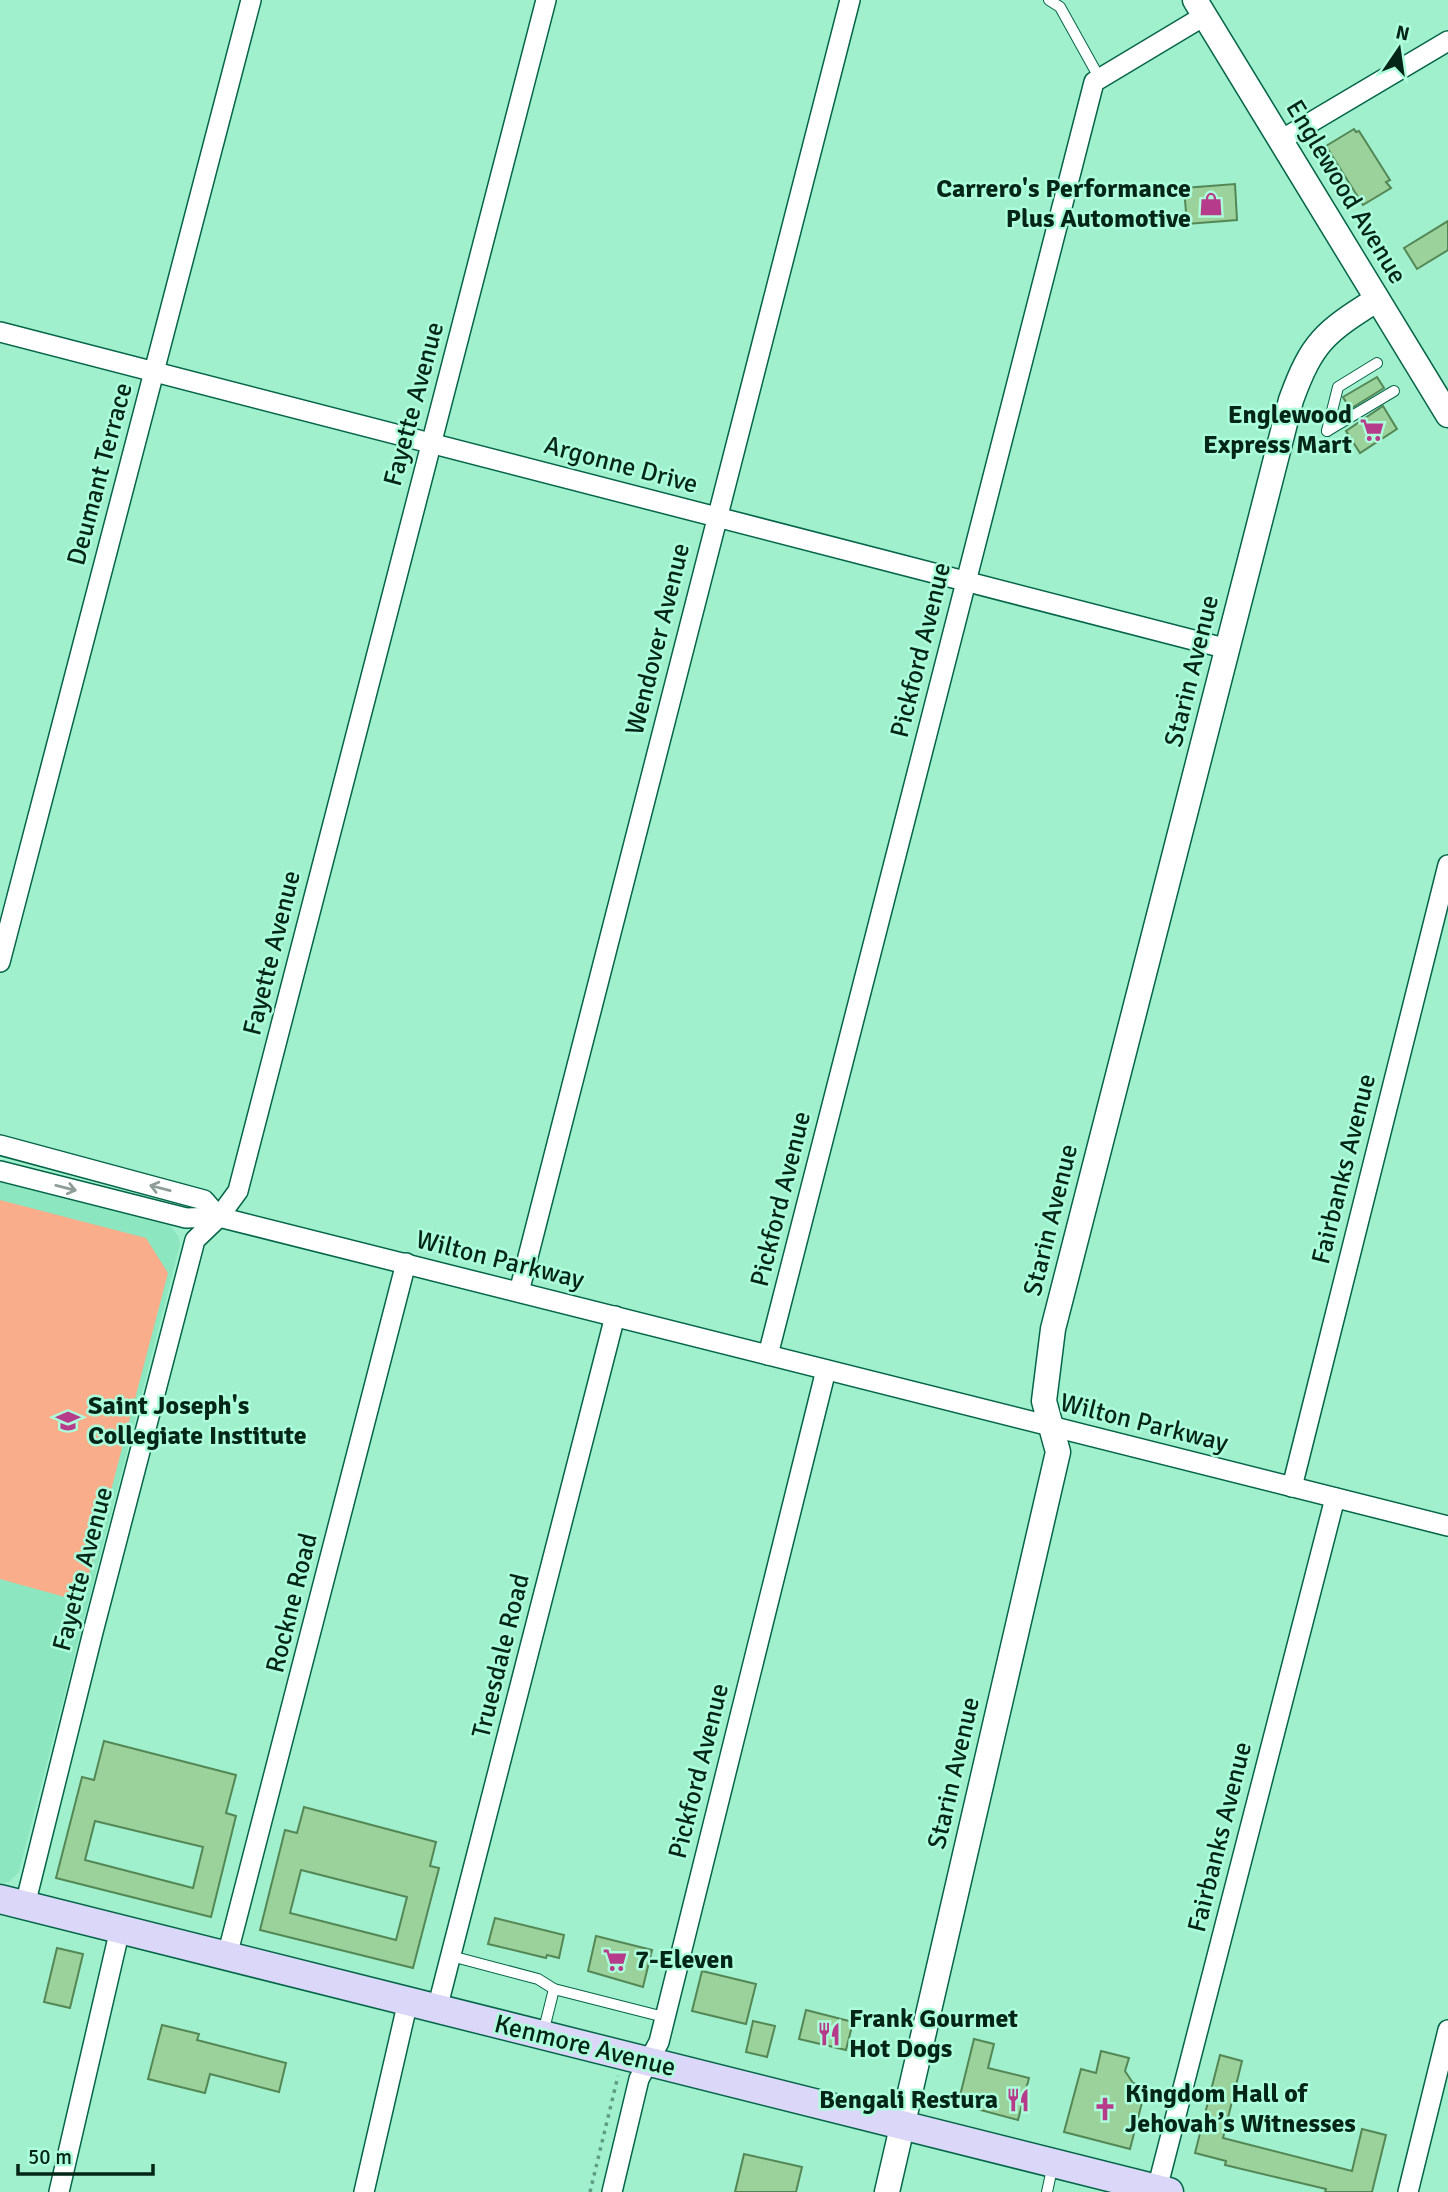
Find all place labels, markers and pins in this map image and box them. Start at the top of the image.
place label: Carrero's Performance Plus Automotive [936,173,1191,235]
shop icon: Carrero's Performance Plus Automotive [1197,190,1225,218]
place label: Englewood Express Mart [1203,399,1352,461]
supermarket icon: Englewood Express Mart [1358,416,1386,444]
place label: Saint Joseph's Collegiate Institute [88,1390,307,1452]
school or university icon: Saint Joseph's Collegiate Institute [54,1407,82,1435]
place label: 7-Eleven [635,1944,734,1976]
supermarket icon: 7-Eleven [601,1946,629,1974]
place label: Frank Gourmet Hot Dogs [849,2003,1018,2065]
restaurant icon: Frank Gourmet Hot Dogs [815,2020,843,2048]
place label: Kingdom Hall of Jehovah’s Witnesses [1125,2078,1356,2140]
place label: Bengali Restura [819,2084,998,2116]
restaurant icon: Bengali Restura [1004,2086,1032,2114]
church icon: Kingdom Hall of Jehovah’s Witnesses [1091,2095,1119,2123]

